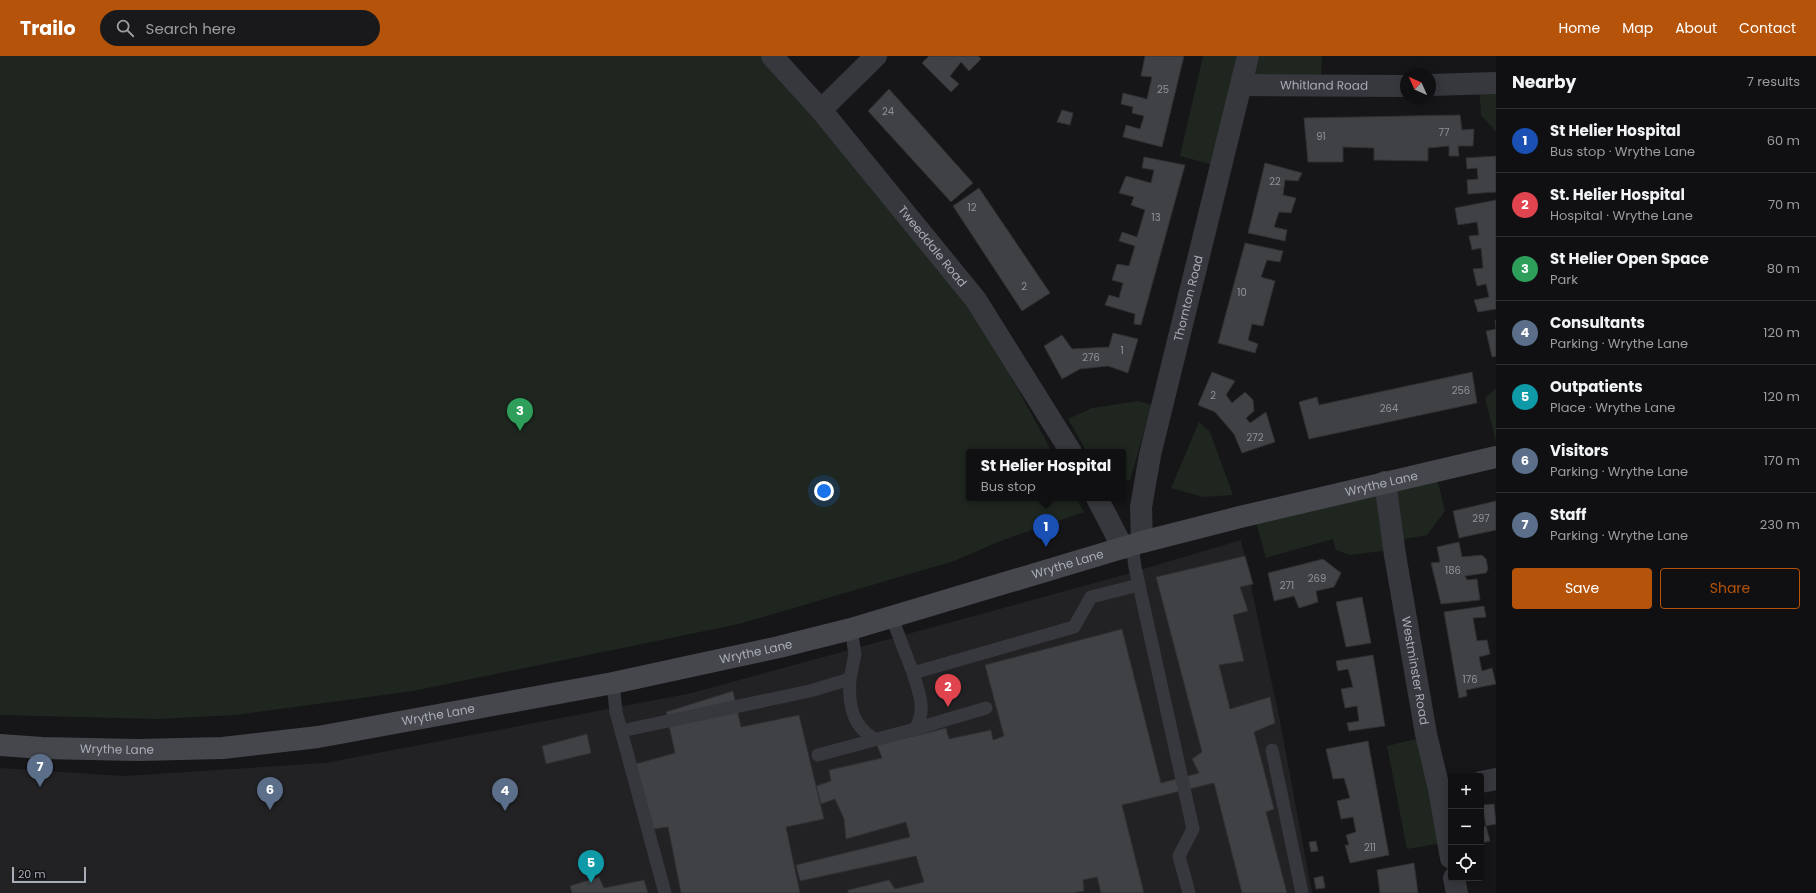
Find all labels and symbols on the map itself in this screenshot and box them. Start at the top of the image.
north arrow [1400,68,1436,104]
street label: Whitland Road [1280,76,1368,94]
house number: 25 [1157,82,1169,97]
house number: 24 [882,104,894,119]
house number: 77 [1439,125,1450,140]
house number: 91 [1316,129,1326,144]
house number: 22 [1269,174,1281,189]
house number: 12 [968,200,977,215]
street label: Tweeddale Road [894,202,971,290]
house number: 13 [1151,210,1161,225]
street label: Thornton Road [1169,253,1207,343]
house number: 2 [1021,279,1027,294]
house number: 10 [1237,285,1247,300]
house number: 1 [1120,343,1124,358]
house number: 276 [1082,350,1100,365]
house number: 256 [1452,383,1470,398]
house number: 2 [1210,388,1216,403]
pin: 3 [507,398,533,431]
house number: 264 [1380,401,1398,416]
house number: 272 [1247,430,1264,445]
street label: Wrythe Lane [1343,467,1419,500]
your location [814,481,834,501]
house number: 297 [1472,511,1490,526]
pin: 1 [1033,514,1059,547]
street label: Wrythe Lane [1030,545,1106,582]
house number: 186 [1445,563,1461,578]
house number: 269 [1308,571,1326,586]
house number: 271 [1280,578,1294,593]
street label: Westminster Road [1398,615,1433,726]
street label: Wrythe Lane [718,635,794,668]
house number: 176 [1462,672,1478,687]
pin: 2 [935,674,961,707]
street label: Wrythe Lane [400,699,476,730]
street label: Wrythe Lane [80,740,154,758]
pin: 7 [27,754,53,787]
pin: 6 [257,777,283,810]
pin: 4 [492,778,518,811]
house number: 211 [1364,840,1376,855]
pin: 5 [578,850,604,883]
scale bar [12,865,86,884]

